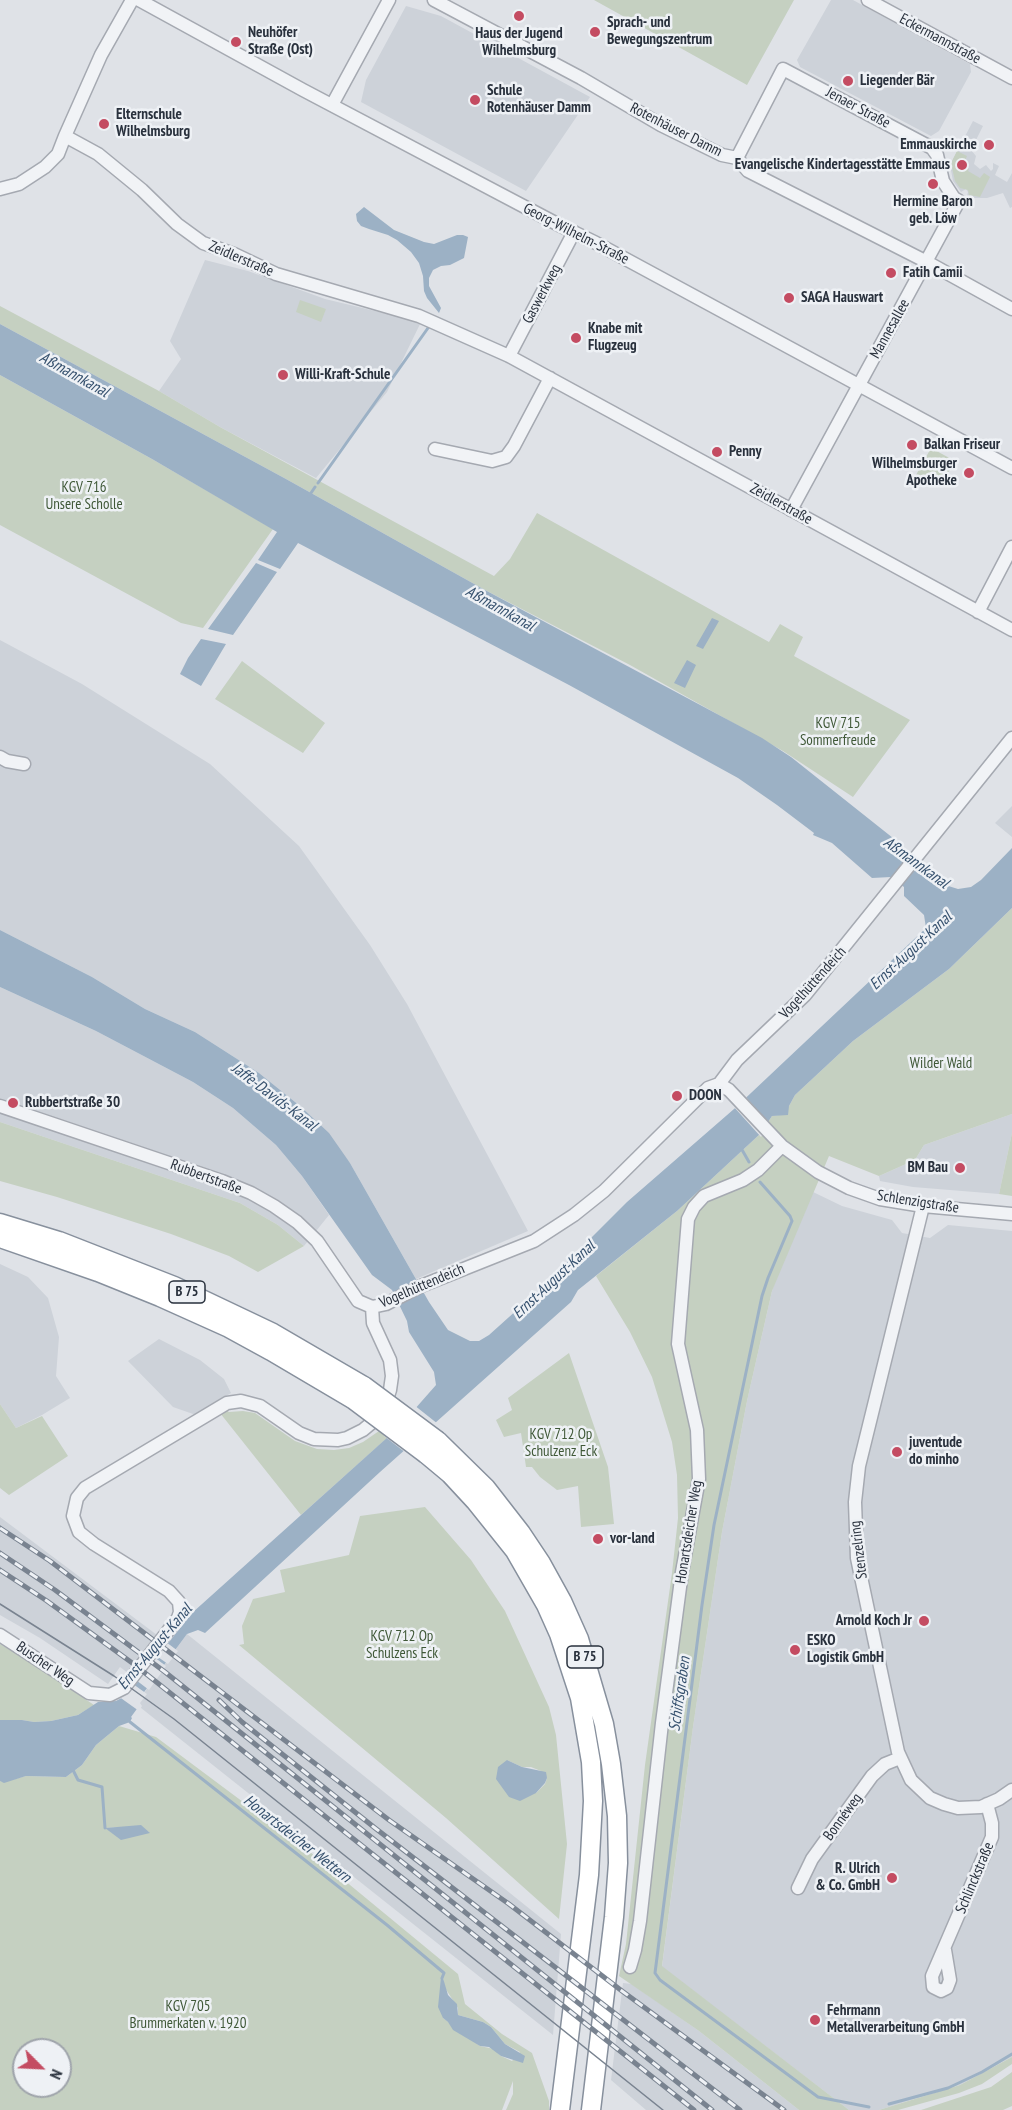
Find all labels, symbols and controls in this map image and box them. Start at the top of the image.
marker: Haus der Jugend Wilhelmsburg [512,9,526,23]
street label: Eckermannstraße [896,10,984,68]
place label: Sprach- und Bewegungszentrum [607,14,712,49]
place label: Neuhöfer Straße (Ost) [248,24,313,59]
place label: Haus der Jugend Wilhelmsburg [475,25,563,60]
marker: Sprach- und Bewegungszentrum [588,25,602,39]
marker: Neuhöfer Straße (Ost) [229,35,243,49]
place label: Liegender Bär [860,72,934,90]
marker: Liegender Bär [841,74,855,88]
place label: Schule Rotenhäuser Damm [487,82,591,117]
street label: Jenaer Straße [823,84,893,132]
marker: Schule Rotenhäuser Damm [468,93,482,107]
street label: Rotenhäuser Damm [627,99,725,161]
place label: Elternschule Wilhelmsburg [116,106,190,141]
marker: Elternschule Wilhelmsburg [97,117,111,131]
place label: Emmauskirche [900,136,977,154]
marker: Emmauskirche [982,138,996,152]
place label: Evangelische Kindertagesstätte Emmaus [735,156,950,174]
marker: Evangelische Kindertagesstätte Emmaus [955,158,969,172]
marker: Hermine Baron geb. Löw [926,177,940,191]
place label: Hermine Baron geb. Löw [893,193,973,228]
street label: Georg-Wilhelm-Straße [520,200,632,268]
street label: Zeidlerstraße [206,237,276,281]
street label: Gaswerkweg [519,261,565,327]
place label: Fatih Camii [903,264,963,282]
marker: Fatih Camii [884,266,898,280]
place label: SAGA Hauswart [801,289,883,307]
marker: SAGA Hauswart [782,291,796,305]
street label: Mannesallee [866,296,914,362]
place label: Knabe mit Flugzeug [588,320,642,355]
marker: Knabe mit Flugzeug [569,331,583,345]
water label: Aßmannkanal [36,348,112,402]
place label: Willi-Kraft-Schule [295,366,390,384]
marker: Willi-Kraft-Schule [276,368,290,382]
place label: Balkan Friseur [924,436,1000,454]
marker: Balkan Friseur [905,438,919,452]
place label: Penny [729,443,762,461]
marker: Penny [710,445,724,459]
place label: Wilhelmsburger Apotheke [872,455,957,490]
marker: Wilhelmsburger Apotheke [962,466,976,480]
park label: KGV 716 Unsere Scholle [45,479,123,514]
street label: Zeidlerstraße [747,480,815,528]
water label: Aßmannkanal [462,582,538,636]
park label: KGV 715 Sommerfreude [800,715,876,750]
water label: Aßmannkanal [880,833,952,893]
water label: Ernst-August-Kanal [866,908,956,994]
street label: Vogelhüttendeich [776,943,850,1023]
park label: Wilder Wald [910,1055,972,1073]
water label: Jaffe-Davids-Kanal [227,1059,321,1135]
place label: DOON [689,1087,722,1105]
marker: DOON [670,1089,684,1103]
place label: Rubbertstraße 30 [25,1094,120,1112]
marker: Rubbertstraße 30 [6,1096,20,1110]
street label: Rubbertstraße [168,1156,244,1198]
place label: BM Bau [907,1159,948,1177]
marker: BM Bau [953,1161,967,1175]
street label: Schlenzigstraße [876,1187,960,1217]
water label: Ernst-August-Kanal [509,1237,599,1323]
street label: Vogelhüttendeich [377,1260,467,1312]
road number: B 75 [169,1281,205,1303]
park label: KGV 712 Op Schulzenz Eck [525,1426,597,1461]
place label: juventude do minho [909,1434,962,1469]
marker: juventude do minho [890,1445,904,1459]
street label: Honartsdeicher Weg [672,1479,706,1585]
street label: Stenzelring [846,1520,872,1580]
place label: vor-land [610,1530,655,1548]
marker: vor-land [591,1532,605,1546]
water label: Ernst-August-Kanal [114,1600,196,1694]
place label: Arnold Koch Jr [836,1612,912,1630]
marker: Arnold Koch Jr [917,1614,931,1628]
park label: KGV 712 Op Schulzens Eck [366,1628,438,1663]
place label: ESKO Logistik GmbH [807,1632,884,1667]
street label: Buscher Weg [13,1638,77,1690]
marker: ESKO Logistik GmbH [788,1643,802,1657]
road number: B 75 [567,1646,603,1668]
water label: Schiffsgraben [665,1656,695,1732]
street label: Bonnéweg [820,1790,866,1844]
water label: Honartsdeicher Wettern [239,1791,355,1887]
street label: Schlinckstraße [952,1840,998,1916]
place label: R. Ulrich & Co. GmbH [816,1860,880,1895]
marker: R. Ulrich & Co. GmbH [885,1871,899,1885]
park label: KGV 705 Brummerkaten v. 1920 [129,1998,247,2033]
place label: Fehrmann Metallverarbeitung GmbH [827,2002,965,2037]
marker: Fehrmann Metallverarbeitung GmbH [808,2013,822,2027]
north arrow [12,2038,72,2098]
text: N [46,2066,68,2083]

